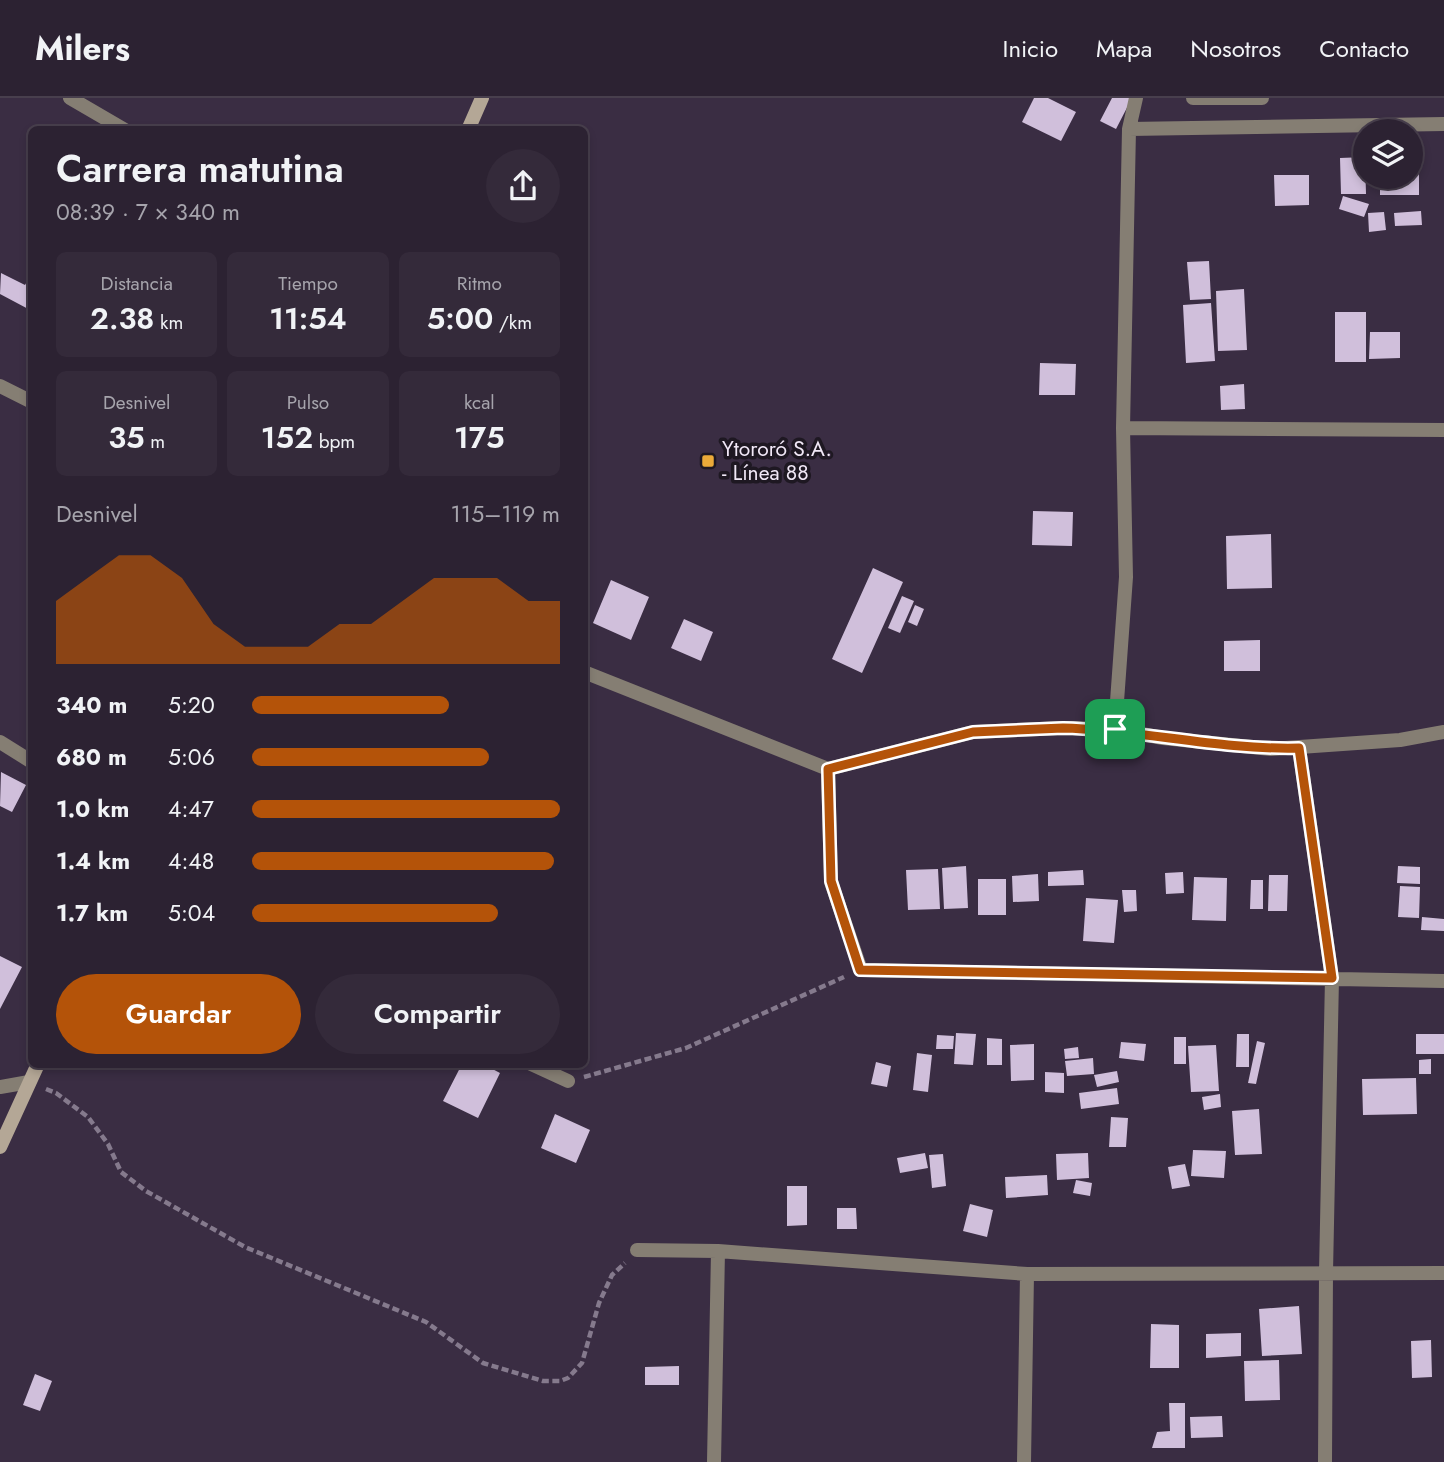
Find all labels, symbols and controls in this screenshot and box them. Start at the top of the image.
text: Milers [35,25,130,72]
text: Inicio [1003,31,1058,66]
text: Mapa [1096,31,1152,66]
text: Nosotros [1190,31,1281,66]
text: Contacto [1319,31,1409,66]
map controls [1353,119,1423,189]
button: layers [1353,119,1423,189]
text: Carrera matutina [56,141,344,196]
button: share [486,149,560,223]
text: 08:39 · 7 × 340 m [56,195,240,229]
text: Distancia [100,270,173,297]
text: Tiempo [278,270,338,297]
text: Ritmo [457,270,502,297]
text: 2.38 [90,297,154,340]
text: 11:54 [269,297,347,340]
text: 5:00 [427,297,493,340]
text: km [154,309,183,336]
text: /km [493,309,532,336]
text: Desnivel [103,389,170,416]
text: Pulso [287,389,329,416]
text: kcal [464,389,495,416]
text: 35 [108,416,145,459]
text: 152 [261,416,313,459]
text: 175 [454,416,505,459]
text: m [145,428,165,455]
text: bpm [313,428,355,455]
place label: Ytororó S.A. - Línea 88 [722,434,832,488]
marker: Ytororó S.A. - Línea 88 [700,453,716,469]
text: Desnivel [56,497,138,531]
text: 115–119 m [451,497,560,531]
text: 340 m [56,688,127,722]
text: 5:20 [168,688,215,722]
pin [1085,699,1145,759]
icon: arrive [1096,710,1134,748]
text: 680 m [56,740,127,774]
text: 5:06 [168,740,215,774]
text: 1.0 km [56,792,129,826]
text: 4:47 [168,792,214,826]
text: 1.4 km [56,844,130,878]
text: 4:48 [168,844,214,878]
text: 1.7 km [56,896,128,930]
text: 5:04 [168,896,215,930]
button: Guardar [56,974,301,1054]
button: Compartir [315,974,560,1054]

